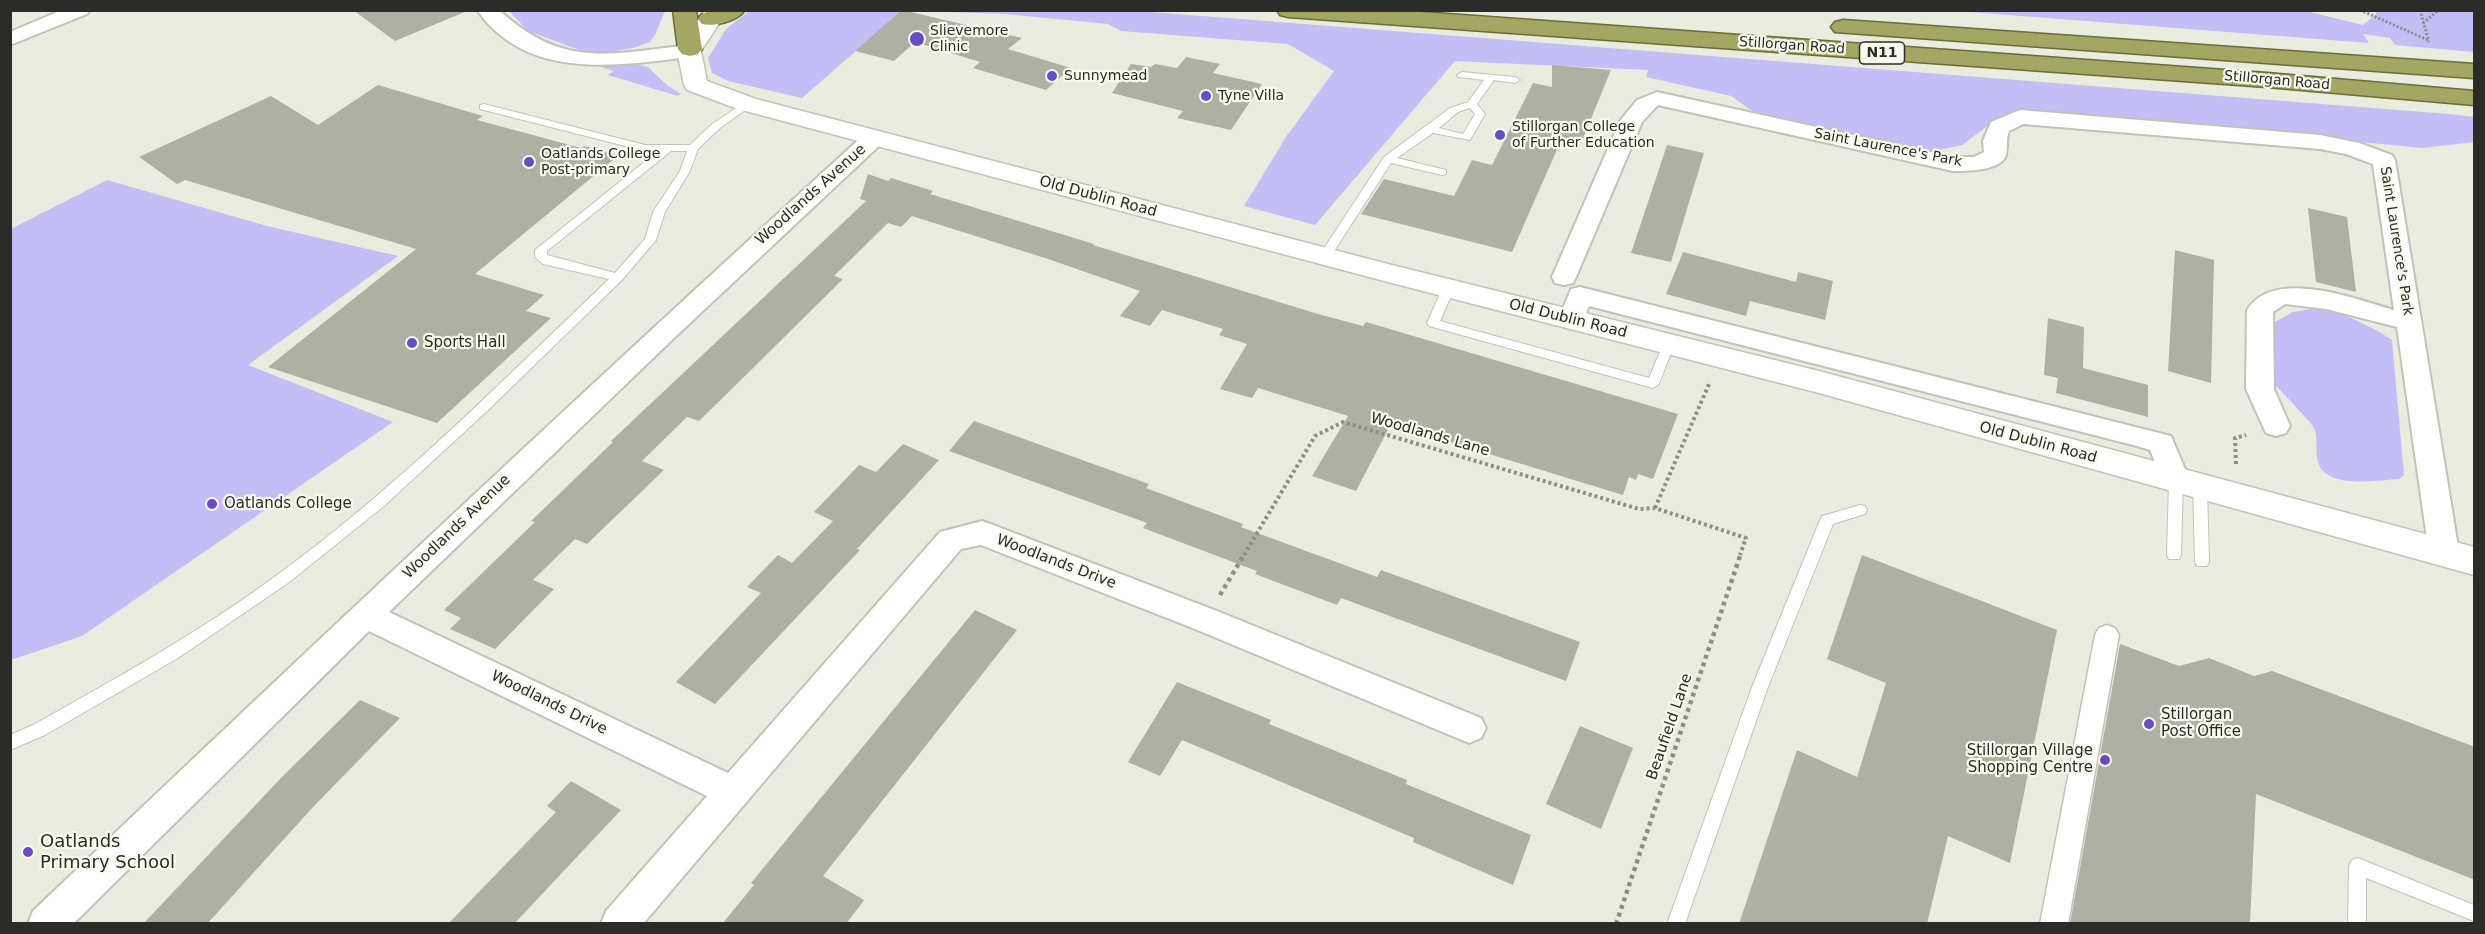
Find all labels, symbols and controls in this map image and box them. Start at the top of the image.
place label: Slievemore Clinic [930,23,1008,56]
marker: Slievemore Clinic [908,30,926,48]
street label: Stillorgan Road [1739,34,1845,58]
road number: N11 [1860,42,1904,64]
place label: Sunnymead [1064,68,1148,84]
street label: Stillorgan Road [2223,68,2331,94]
marker: Sunnymead [1045,69,1059,83]
place label: Tyne Villa [1218,88,1284,104]
marker: Tyne Villa [1199,89,1213,103]
place label: Stillorgan College of Further Education [1512,119,1655,152]
street label: Saint Laurence's Park [1813,125,1963,171]
marker: Stillorgan College of Further Education [1493,128,1507,142]
street label: Woodlands Avenue [752,141,870,249]
place label: Oatlands College Post-primary [541,146,660,178]
marker: Oatlands College Post-primary [522,155,536,169]
street label: Saint Laurence's Park [2376,165,2416,317]
street label: Old Dublin Road [1037,173,1159,221]
street label: Old Dublin Road [1507,296,1629,342]
place label: Sports Hall [424,334,506,352]
marker: Sports Hall [405,336,419,350]
street label: Woodlands Lane [1368,409,1492,461]
street label: Old Dublin Road [1977,419,2099,467]
street label: Woodlands Avenue [399,471,515,583]
place label: Oatlands College [224,495,352,513]
marker: Oatlands College [205,497,219,511]
street label: Woodlands Drive [994,531,1118,593]
street label: Woodlands Drive [488,667,610,739]
street label: Beaufield Lane [1643,671,1697,783]
place label: Stillorgan Post Office [2161,706,2241,741]
marker: Stillorgan Post Office [2142,717,2156,731]
place label: Stillorgan Village Shopping Centre [1967,742,2093,777]
marker: Stillorgan Village Shopping Centre [2098,753,2112,767]
place label: Oatlands Primary School [40,831,175,874]
marker: Oatlands Primary School [21,845,35,859]

